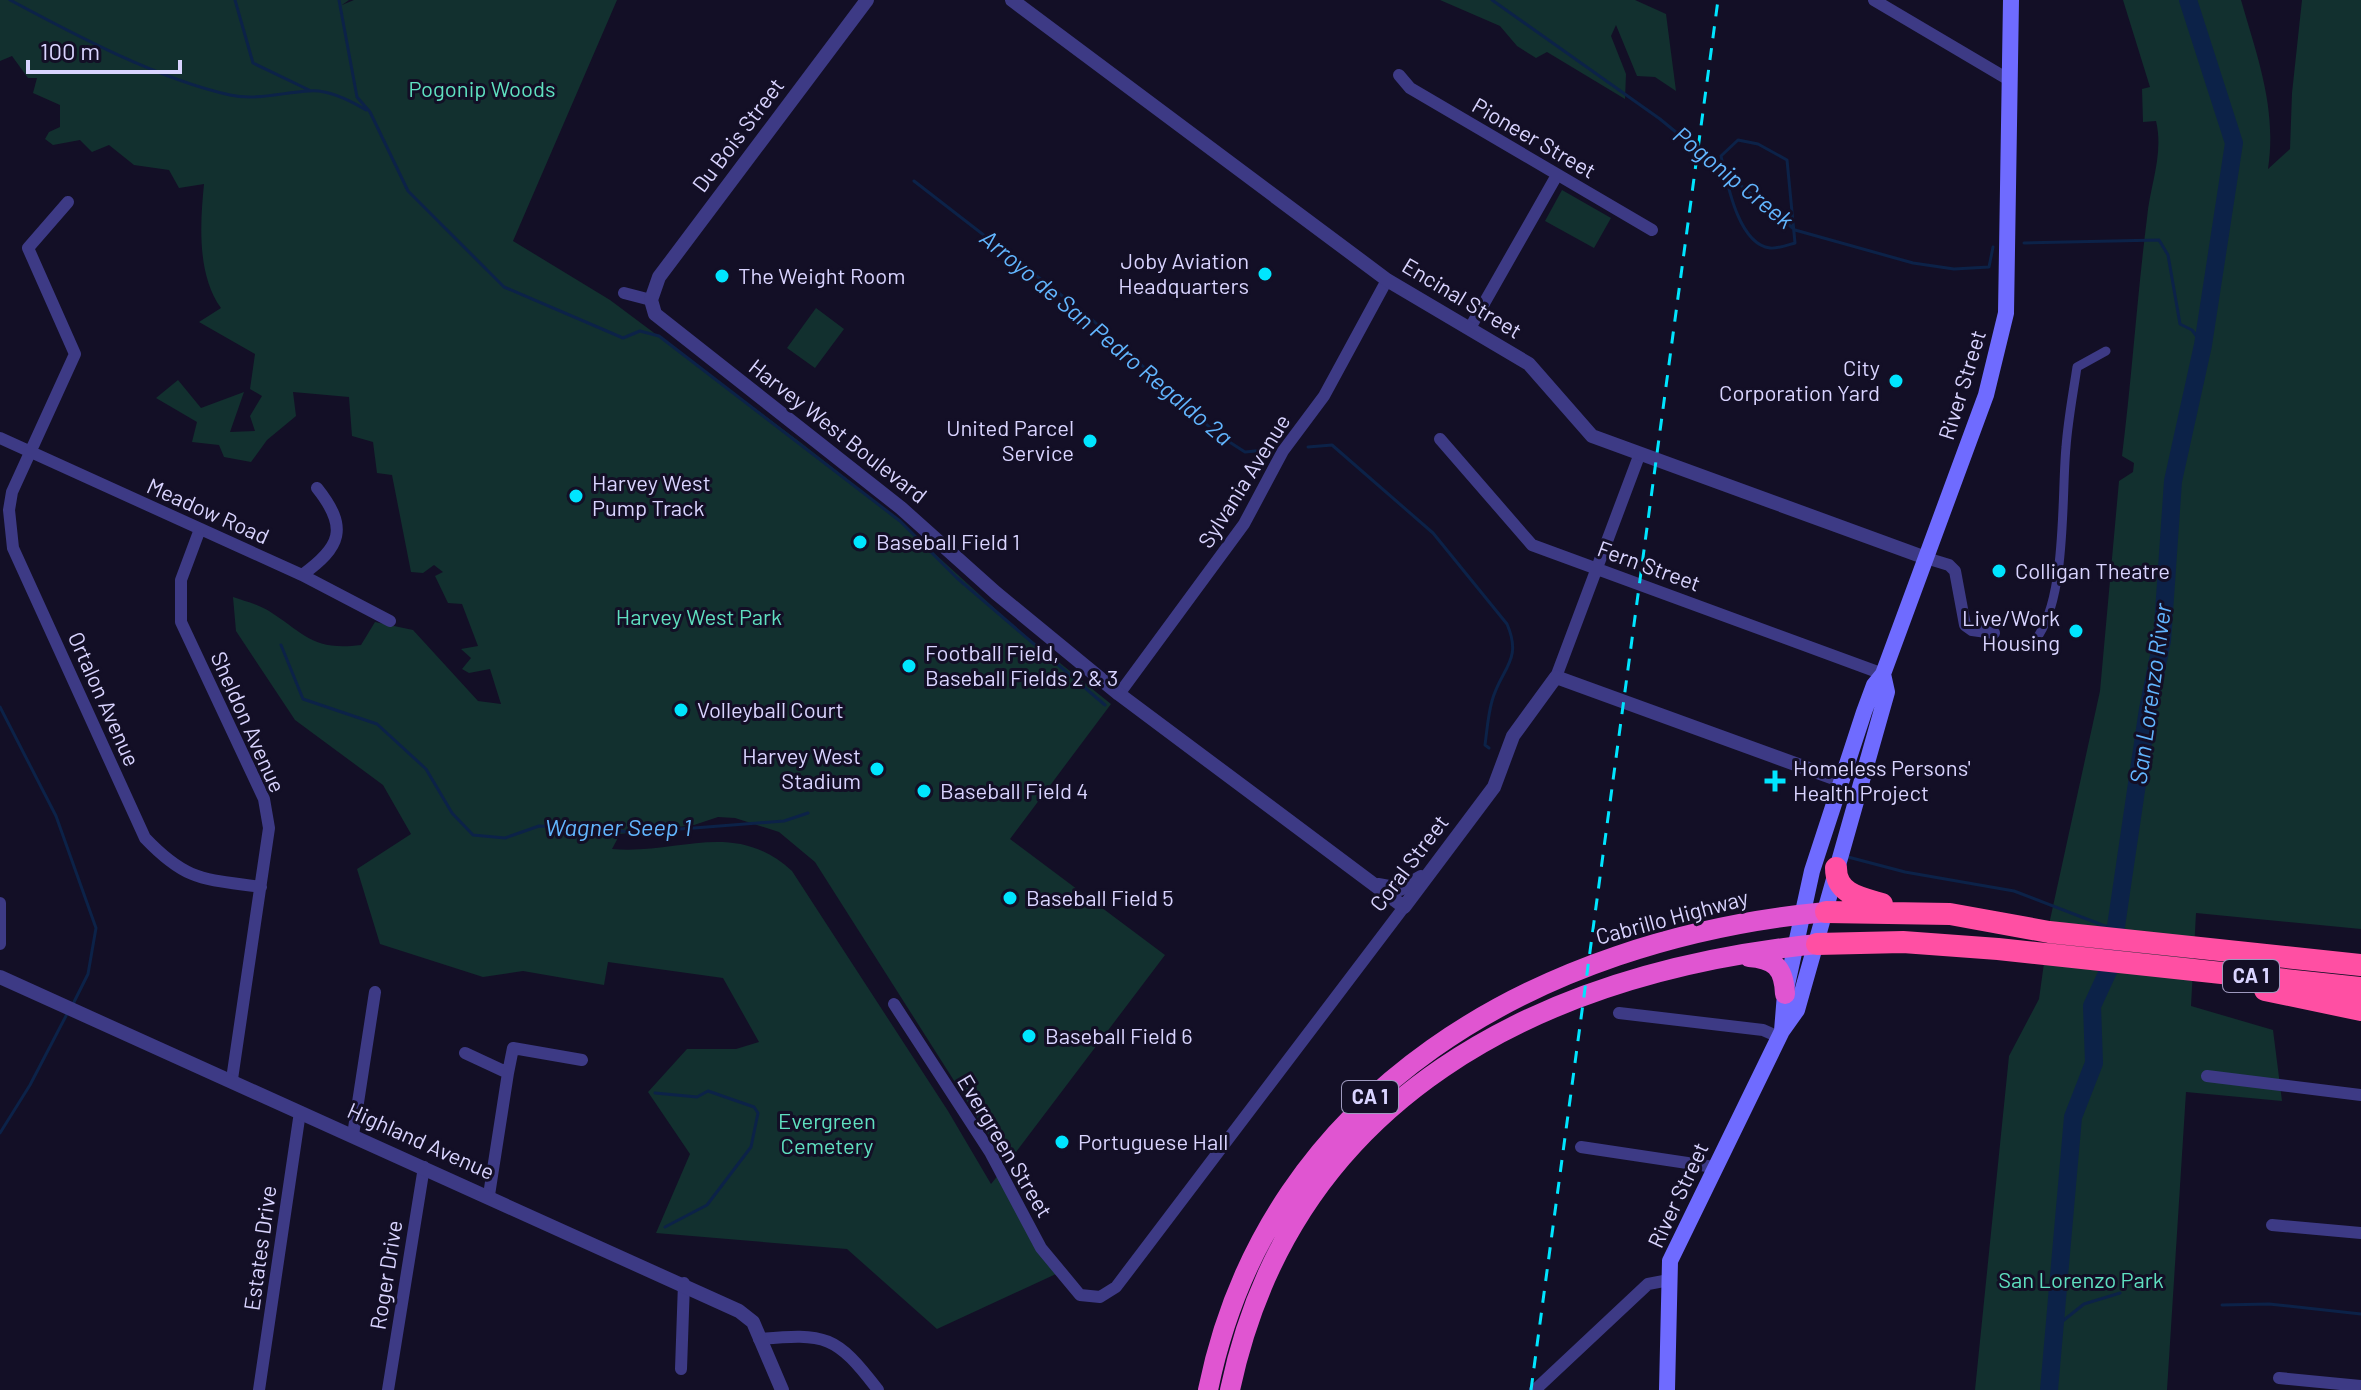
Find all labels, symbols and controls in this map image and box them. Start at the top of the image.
scale bar [28,24,180,74]
text: 100 m [40,36,100,65]
street label: Du Bois Street [686,72,788,196]
park label: Pogonip Woods [408,75,556,101]
street label: Pioneer Street [1468,91,1601,183]
water label: Pogonip Creek [1668,120,1800,234]
water label: Arroyo de San Pedro Regaldo 2a [975,223,1239,451]
place label: Joby Aviation Headquarters [1118,247,1249,298]
street label: Encinal Street [1398,251,1527,343]
place label: The Weight Room [738,262,906,288]
marker: Joby Aviation Headquarters [1256,265,1274,283]
marker: The Weight Room [713,267,731,285]
street label: River Street [1932,327,1990,443]
street label: Harvey West Boulevard [745,353,933,508]
place label: City Corporation Yard [1719,354,1880,405]
marker: City Corporation Yard [1887,372,1905,390]
street label: Sylvania Avenue [1192,409,1295,552]
place label: United Parcel Service [946,414,1074,465]
marker: United Parcel Service [1081,432,1099,450]
place label: Harvey West Pump Track [592,469,711,520]
street label: Meadow Road [143,472,274,549]
marker: Harvey West Pump Track [567,487,585,505]
place label: Baseball Field 1 [876,528,1020,554]
marker: Baseball Field 1 [851,533,869,551]
street label: Fern Street [1594,534,1704,596]
place label: Colligan Theatre [2015,557,2170,583]
marker: Colligan Theatre [1990,562,2008,580]
water label: San Lorenzo River [2122,600,2177,786]
park label: Harvey West Park [616,603,782,629]
place label: Live/Work Housing [1962,604,2060,655]
marker: Live/Work Housing [2067,622,2085,640]
street label: Ortalon Avenue [64,627,146,770]
place label: Football Field, Baseball Fields 2 & 3 [925,639,1118,690]
street label: Sheldon Avenue [206,647,292,796]
marker: Football Field, Baseball Fields 2 & 3 [900,657,918,675]
place label: Volleyball Court [697,696,844,722]
marker: Volleyball Court [672,701,690,719]
place label: Harvey West Stadium [742,742,861,793]
place label: Homeless Persons' Health Project [1793,754,1971,805]
marker: Harvey West Stadium [868,760,886,778]
marker: Homeless Persons' Health Project [1764,770,1786,792]
place label: Baseball Field 4 [940,777,1088,803]
marker: Baseball Field 4 [915,782,933,800]
street label: Coral Street [1363,809,1453,916]
water label: Wagner Seep 1 [545,812,691,841]
street label: Cabrillo Highway [1593,883,1751,949]
place label: Baseball Field 5 [1026,884,1174,910]
marker: Baseball Field 5 [1001,889,1019,907]
road number: CA 1 [2223,960,2279,992]
place label: Baseball Field 6 [1045,1022,1193,1048]
marker: Baseball Field 6 [1020,1027,1038,1045]
street label: Evergreen Street [953,1069,1059,1222]
road number: CA 1 [1342,1081,1398,1113]
street label: Highland Avenue [344,1096,499,1184]
park label: Evergreen Cemetery [778,1107,876,1158]
place label: Portuguese Hall [1078,1128,1228,1154]
marker: Portuguese Hall [1053,1133,1071,1151]
street label: River Street [1641,1138,1713,1251]
street label: Estates Drive [237,1184,281,1312]
street label: Roger Drive [364,1218,406,1331]
park label: San Lorenzo Park [1998,1266,2164,1292]

